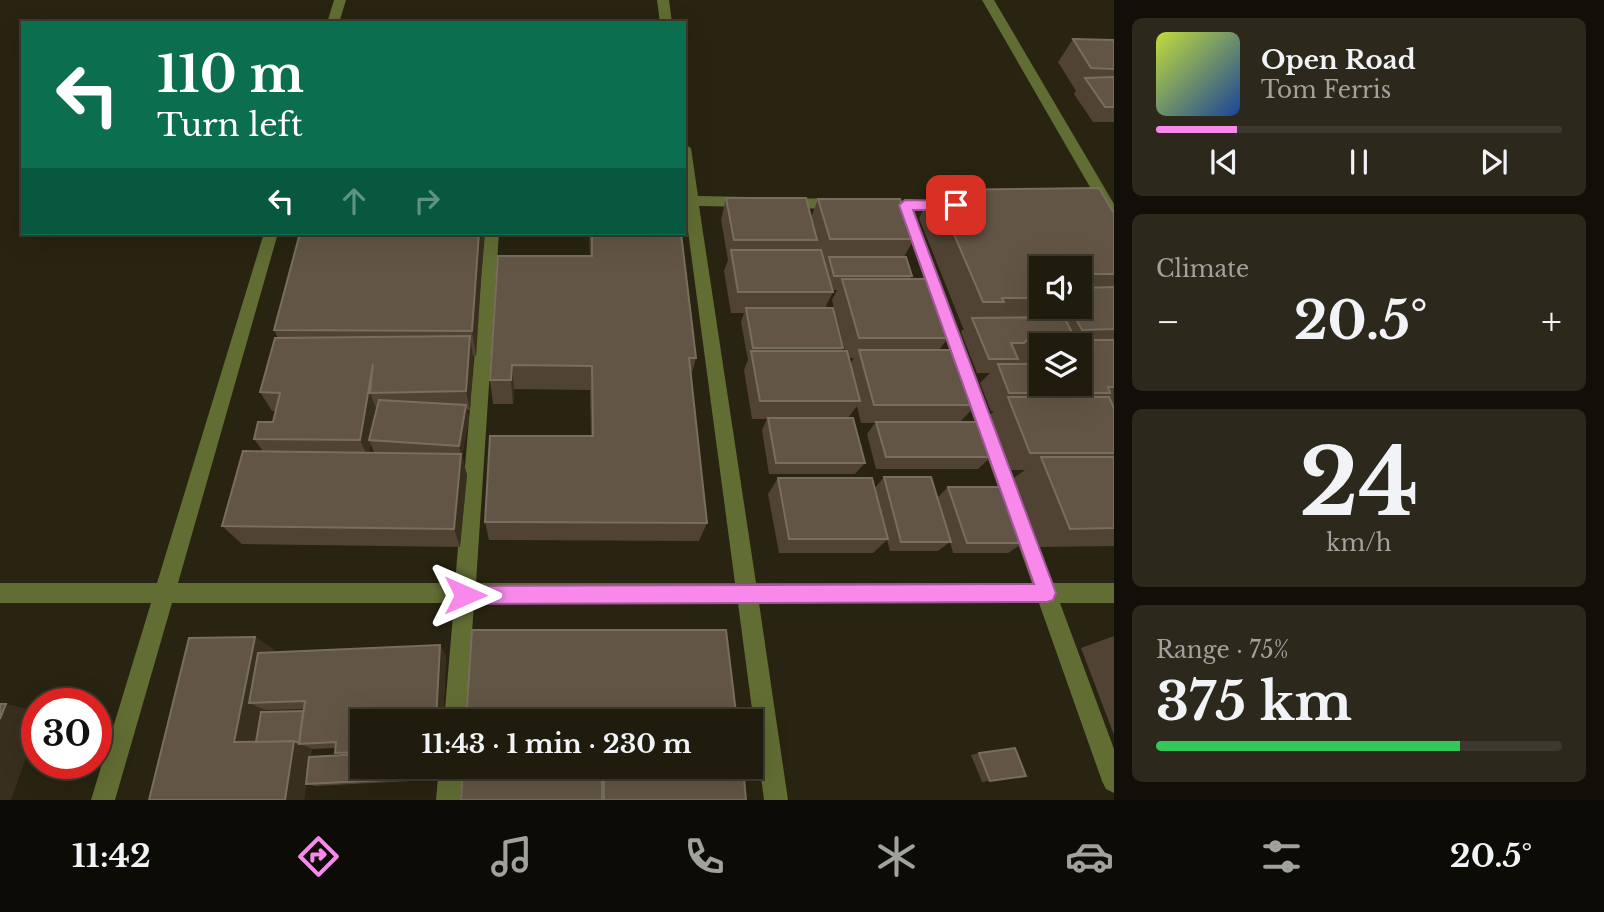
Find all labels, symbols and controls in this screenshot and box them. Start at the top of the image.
text: 110 m [157,44,304,105]
text: Open Road [1261,44,1416,76]
icon: left [42,49,133,140]
text: Tom Ferris [1261,76,1391,104]
text: Turn left [157,105,303,145]
icon: previous [1205,143,1243,181]
icon: pause [1340,143,1378,181]
icon: next [1475,143,1513,181]
pin [926,175,986,235]
icon: left [262,182,300,220]
icon: ahead [335,182,373,220]
icon: right [408,182,446,220]
icon: arrive [937,186,975,224]
text: Climate [1156,255,1249,283]
map controls [1029,256,1092,396]
button: sound [1029,256,1092,319]
text: 20.5° [1294,289,1428,353]
text: − [1156,298,1180,345]
text: + [1541,298,1562,345]
button: layers [1029,333,1092,396]
text: 24 [1299,427,1419,540]
text: km/h [1326,529,1392,557]
position arrow [428,558,502,632]
text: Range · 75% [1156,636,1289,664]
text: 375 km [1156,670,1352,734]
speed limit sign: 30 [21,688,112,779]
text: 11:43 · 1 min · 230 m [421,728,692,760]
icon: directions [294,832,343,881]
icon: music [487,832,536,881]
icon: phone [680,832,729,881]
icon: climate [872,832,921,881]
icon: car [1065,832,1114,881]
icon: filters [1257,832,1306,881]
text: 11:42 [72,836,151,876]
text: 20.5° [1450,836,1532,876]

